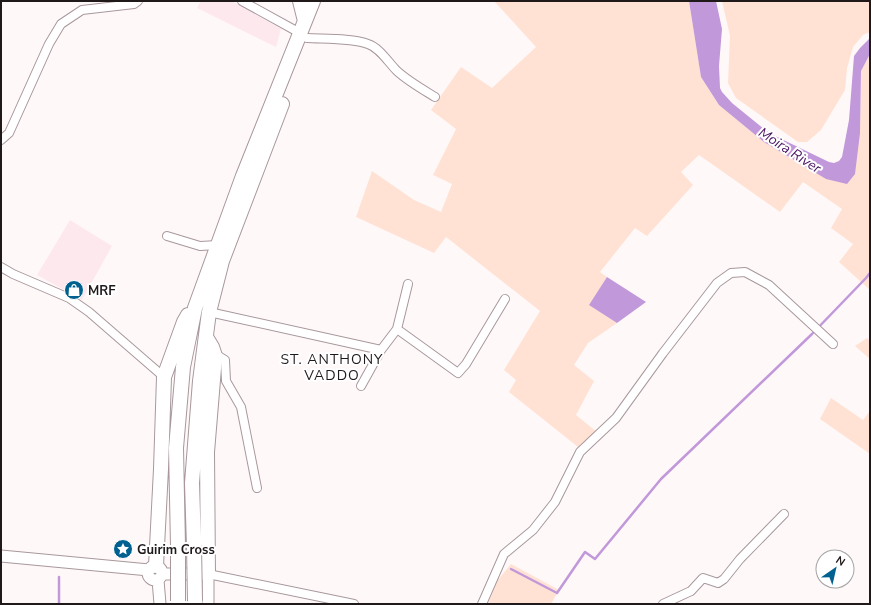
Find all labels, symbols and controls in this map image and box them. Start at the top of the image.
water label: Moira River [755,123,826,178]
shop icon: MRF [63,279,85,301]
place label: MRF [88,282,116,300]
district label: ST. ANTHONY VADDO [281,350,383,385]
place icon: Guirim Cross [112,538,134,560]
place label: Guirim Cross [137,541,215,559]
north arrow [815,549,855,589]
text: N [833,553,848,570]

